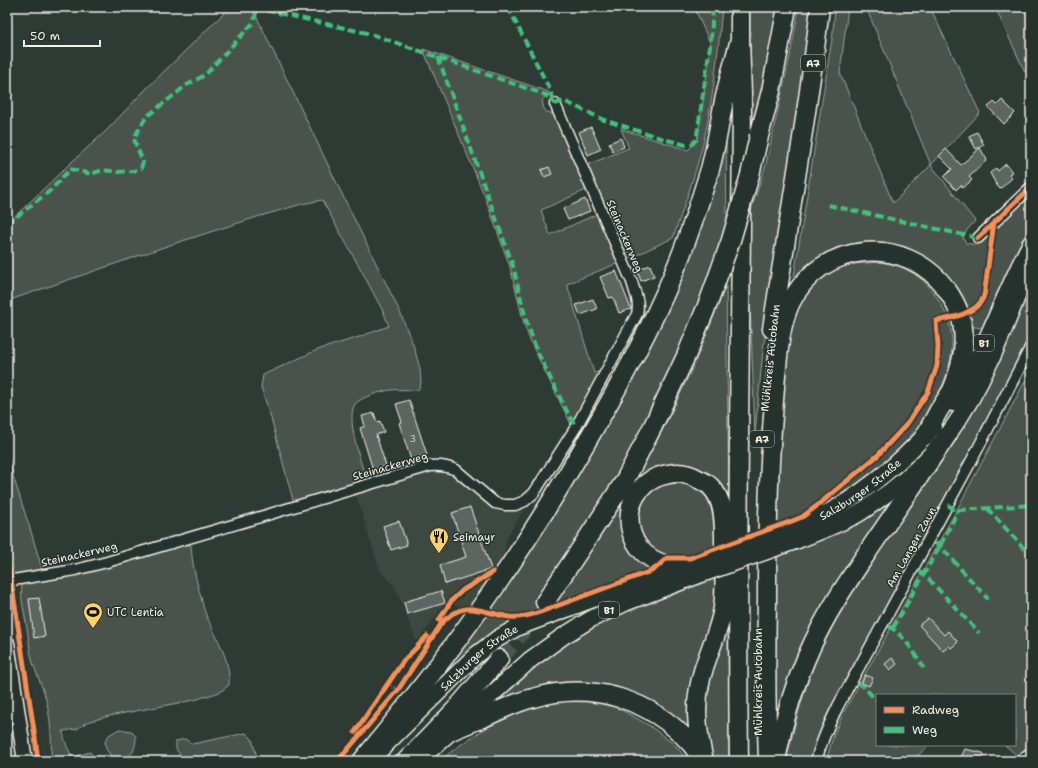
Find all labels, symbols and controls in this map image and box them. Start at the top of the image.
scale bar [24,22,100,48]
text: 50 m [30,28,60,44]
road number: A7 [801,55,825,71]
street label: Steinackerweg [602,198,647,275]
street label: Mühlkreis Autobahn [757,303,784,412]
road number: B1 [974,335,994,351]
road number: A7 [750,431,774,447]
house number: 3 [410,433,416,445]
street label: Steinackerweg [351,448,430,484]
street label: Salzburger Straße [817,456,905,524]
street label: Am Langen Zaun [883,504,940,590]
restaurant icon: Seimayr [428,526,450,554]
place label: Seimayr [453,530,495,545]
street label: Steinackerweg [40,538,119,571]
sports icon: UTC Lentia [82,601,104,629]
road number: B1 [599,602,619,618]
place label: UTC Lentia [107,605,164,620]
street label: Salzburger Straße [437,622,521,694]
street label: Mühlkreis Autobahn [751,628,766,736]
legend [876,694,1016,746]
text: Radweg [912,702,959,718]
text: Weg [912,722,937,738]

